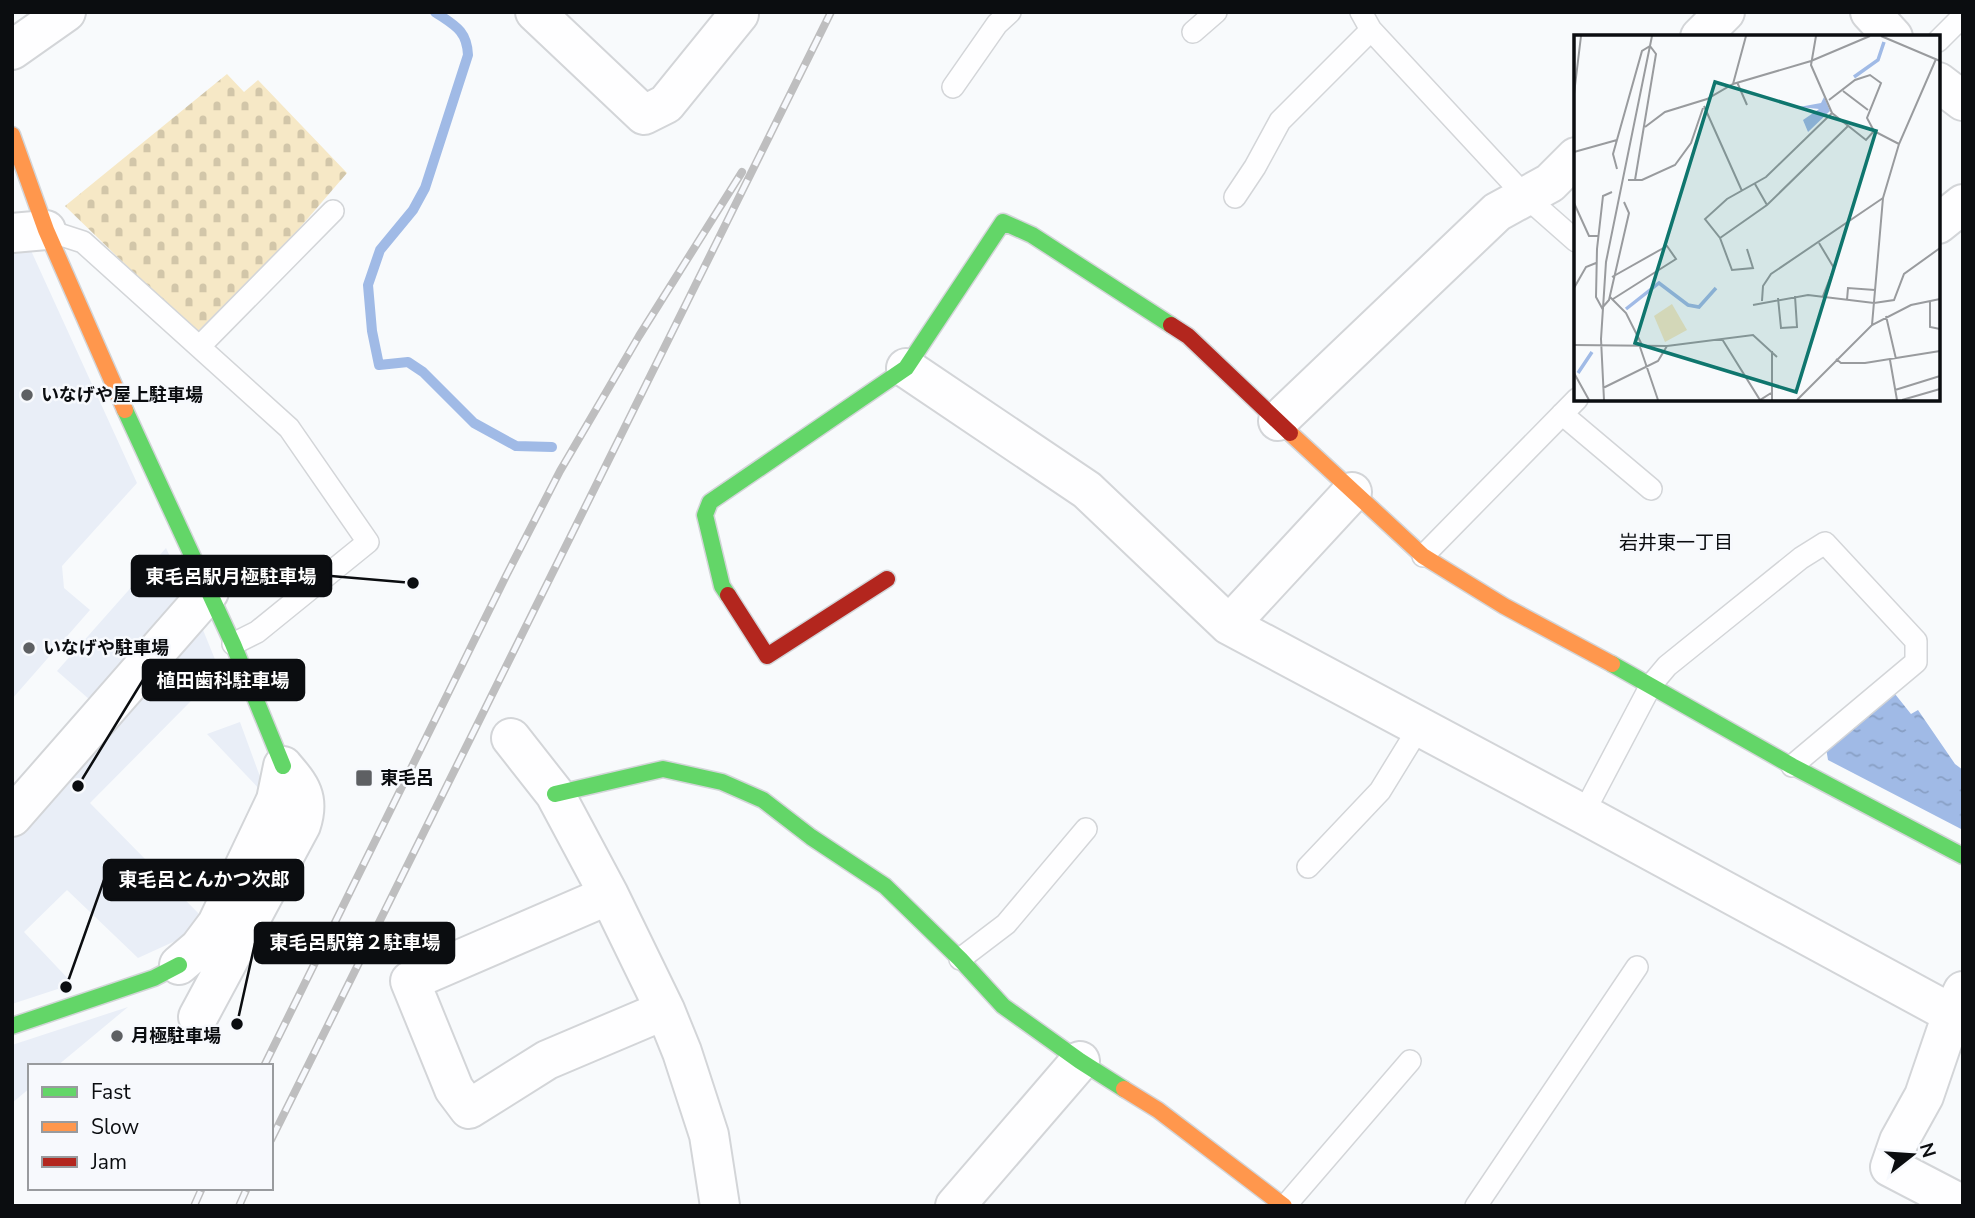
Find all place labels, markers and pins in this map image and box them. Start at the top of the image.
place label: いなげや屋上駐車場 [41,383,203,407]
marker: いなげや屋上駐車場 [19,387,35,403]
callout: 東毛呂駅月極駐車場 [132,556,331,596]
place label: いなげや駐車場 [43,636,169,660]
marker: いなげや駐車場 [21,640,37,656]
callout: 植田歯科駐車場 [143,660,304,700]
place label: 東毛呂 [380,766,434,790]
marker: 東毛呂 [354,768,374,788]
callout: 東毛呂とんかつ次郎 [104,860,303,900]
callout: 東毛呂駅第２駐車場 [255,923,454,963]
place label: 月極駐車場 [131,1024,221,1048]
marker: 月極駐車場 [109,1028,125,1044]

